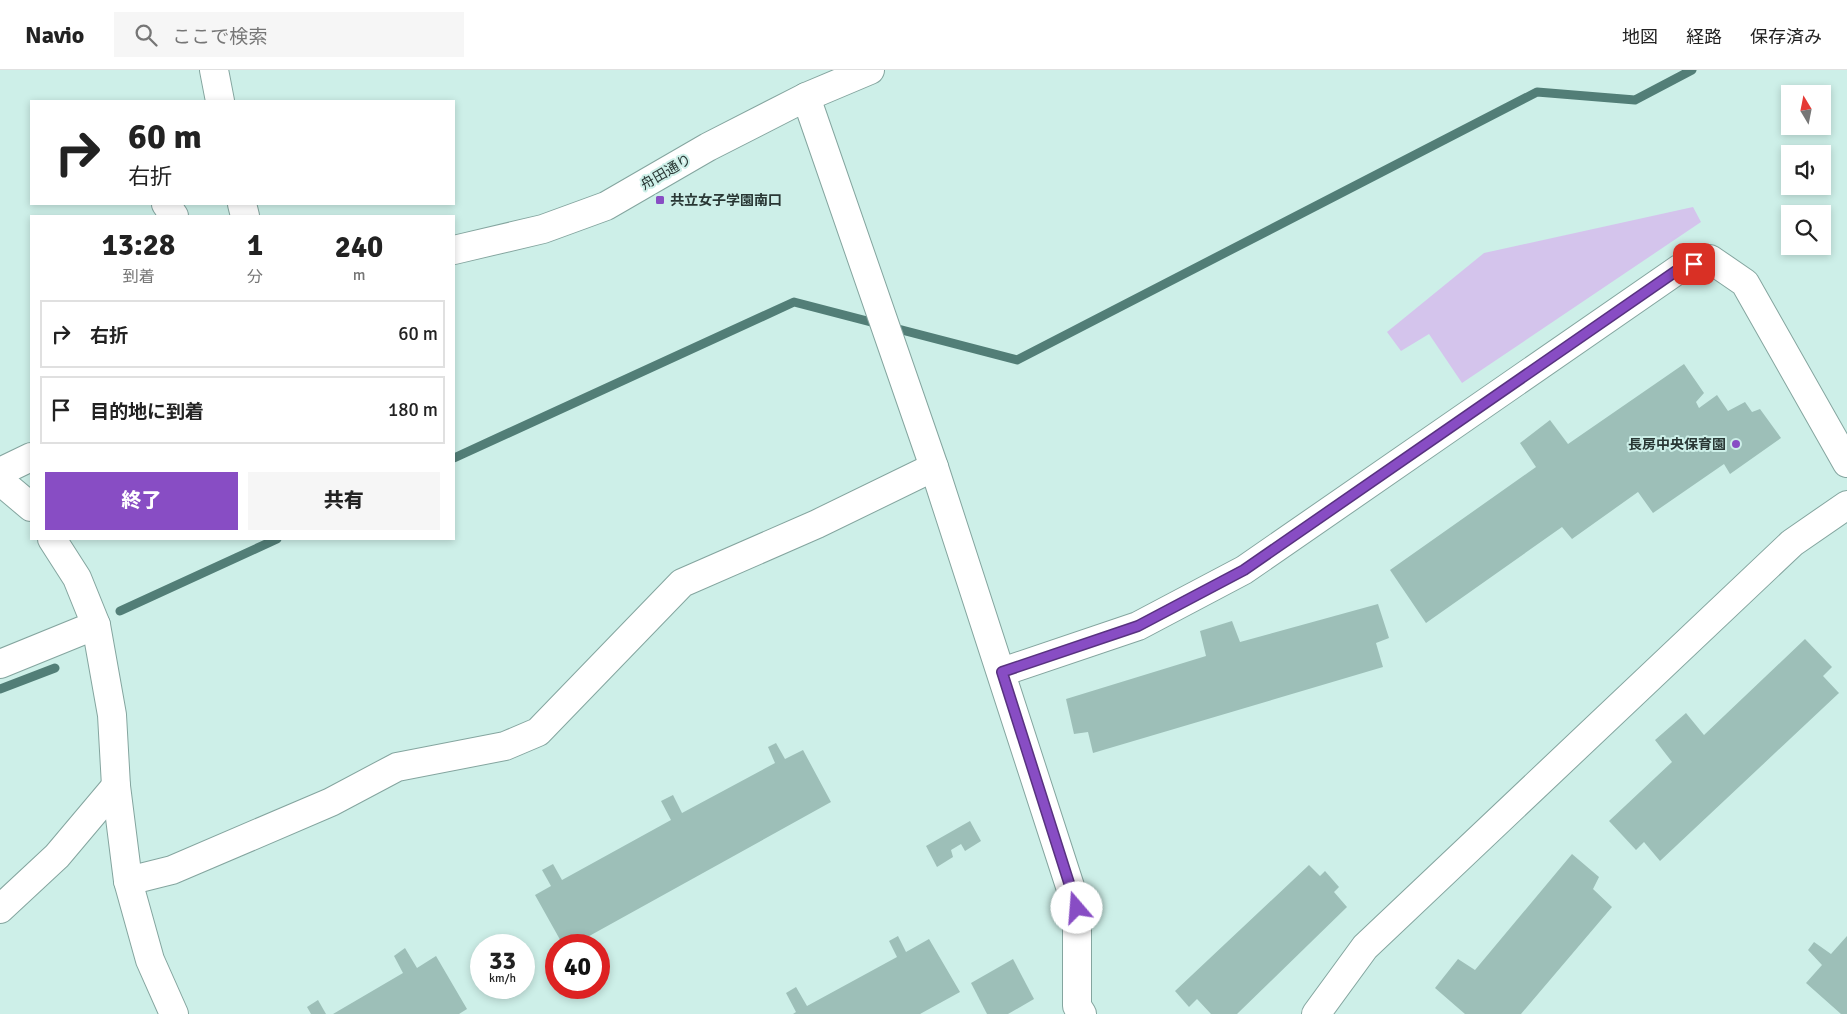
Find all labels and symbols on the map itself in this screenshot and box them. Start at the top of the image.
north arrow [1781,85,1831,135]
street label: 舟田通り [638,151,694,193]
place label: 共立女子学園南口 [670,192,782,209]
marker: 共立女子学園南口 [654,194,666,206]
pin [1673,243,1715,285]
place label: 長房中央保育園 [1628,436,1726,453]
marker: 長房中央保育園 [1730,438,1742,450]
position arrow [1050,881,1102,933]
speed limit sign: 40 [545,934,610,999]

